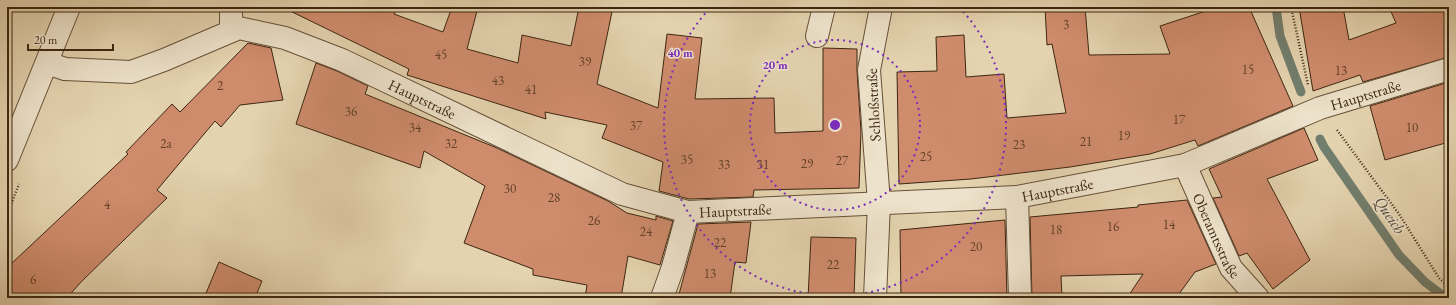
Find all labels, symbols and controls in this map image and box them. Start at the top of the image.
house number: 3 [1063,16,1069,33]
scale bar [28,26,113,52]
text: 20 m [34,32,58,48]
text: 40 m [667,45,693,61]
house number: 45 [435,46,447,63]
house number: 39 [579,53,592,70]
text: 20 m [762,57,788,73]
house number: 15 [1242,61,1254,78]
house number: 13 [1335,62,1347,79]
street label: Schloßstraße [862,68,884,142]
house number: 43 [492,72,504,89]
street label: Hauptstraße [386,74,459,123]
street label: Hauptstraße [1328,75,1403,114]
house number: 2 [217,77,224,94]
house number: 41 [525,81,537,98]
house number: 36 [345,103,357,120]
house number: 17 [1173,111,1186,128]
house number: 37 [630,117,643,134]
centre of rings [828,118,842,132]
house number: 34 [409,119,422,136]
house number: 10 [1406,119,1418,136]
house number: 19 [1118,127,1131,144]
house number: 21 [1080,133,1092,150]
house number: 2a [160,135,173,152]
house number: 32 [445,135,458,152]
house number: 23 [1013,136,1025,153]
house number: 25 [920,148,932,165]
house number: 35 [681,151,693,168]
house number: 27 [836,152,849,169]
house number: 29 [801,155,814,172]
house number: 33 [718,156,730,173]
house number: 31 [757,156,769,173]
street label: Hauptstraße [1020,173,1095,205]
house number: 30 [504,180,516,197]
house number: 28 [548,189,560,206]
street label: Oberamtsstraße [1189,190,1245,282]
water label: Queich [1370,192,1410,238]
house number: 4 [104,196,111,213]
street label: Hauptstraße [699,199,772,221]
house number: 26 [588,212,600,229]
house number: 14 [1163,216,1176,233]
house number: 16 [1107,218,1119,235]
house number: 18 [1050,221,1062,238]
house number: 24 [640,223,653,240]
house number: 22 [714,234,727,251]
house number: 20 [970,238,982,255]
house number: 22 [827,256,840,273]
house number: 13 [704,265,716,282]
house number: 6 [30,271,36,288]

